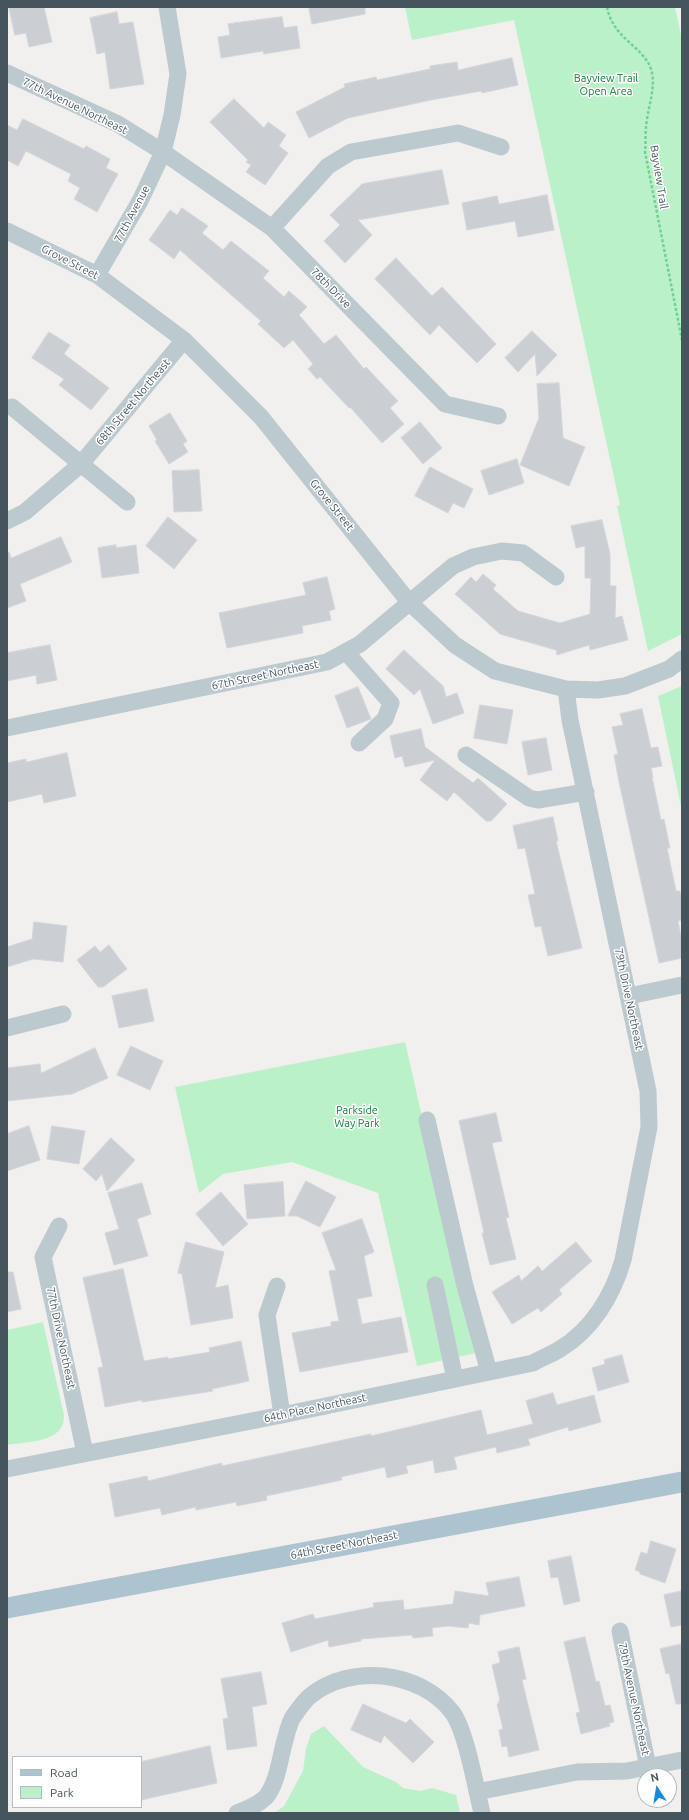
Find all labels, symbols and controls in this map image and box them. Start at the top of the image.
park label: Bayview Trail Open Area [574,71,638,97]
street label: 77th Avenue Northeast [20,75,130,137]
street label: Bayview Trail [647,144,671,210]
street label: 77th Avenue [111,183,153,245]
street label: Grove Street [39,242,101,282]
street label: 78th Drive [308,265,354,311]
street label: 68th Street Northeast [93,356,173,448]
street label: Grove Street [307,477,357,533]
street label: 67th Street Northeast [210,657,320,693]
street label: 79th Drive Northeast [612,947,646,1051]
park label: Parkside Way Park [334,1103,380,1129]
street label: 77th Drive Northeast [44,1286,78,1390]
street label: 64th Place Northeast [263,1391,367,1425]
street label: 64th Street Northeast [289,1528,399,1562]
street label: 79th Avenue Northeast [616,1641,652,1757]
legend [12,1756,142,1808]
text: Road [50,1766,78,1779]
north arrow [637,1768,677,1808]
text: N [649,1771,660,1784]
text: Park [50,1786,74,1799]

